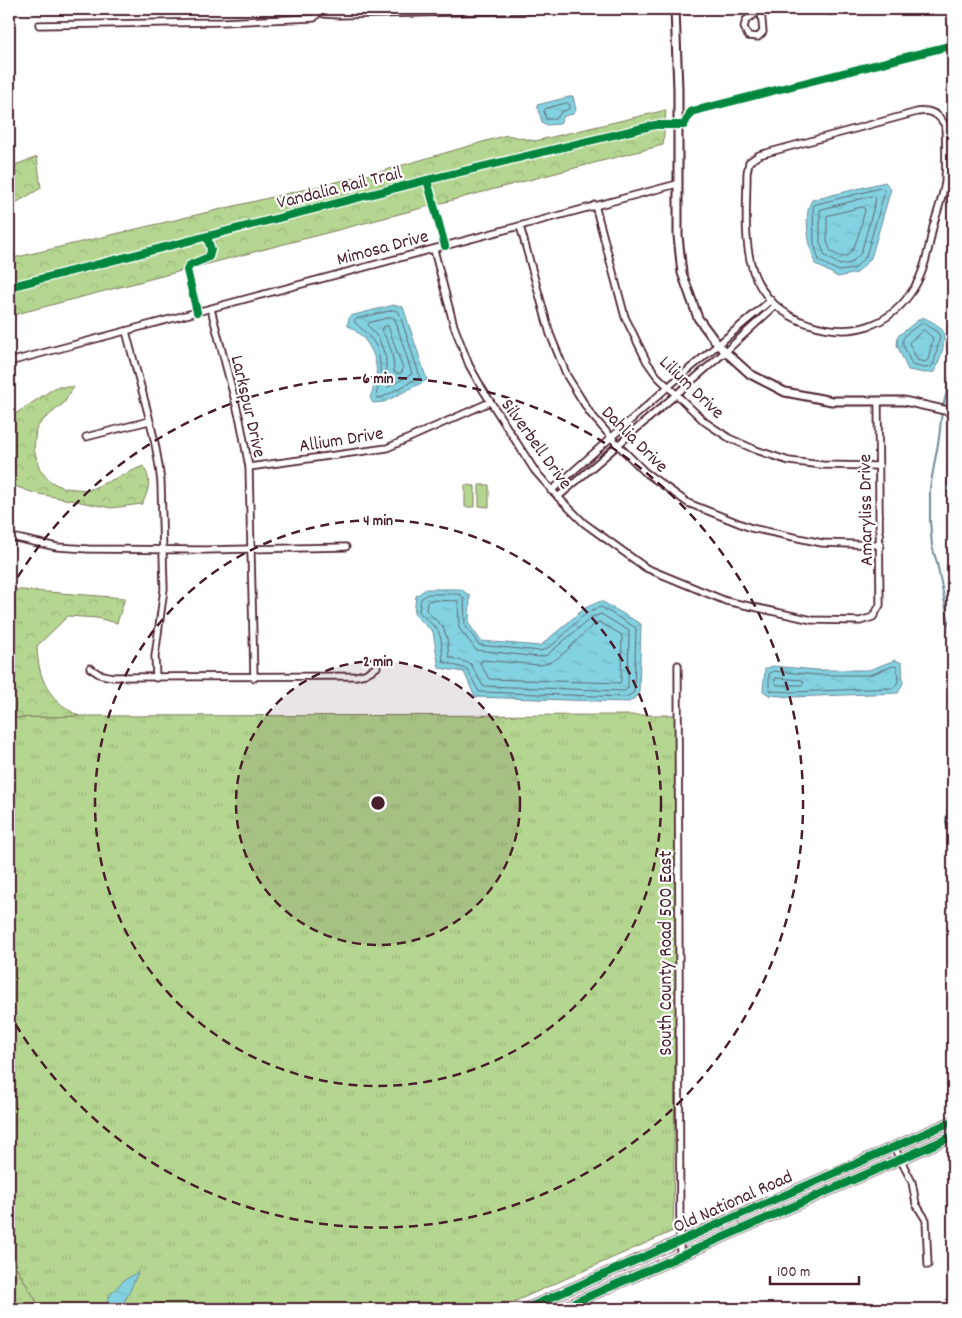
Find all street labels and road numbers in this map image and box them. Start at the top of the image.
street label: Vandalia Rail Trail [274,161,406,218]
street label: Mimosa Drive [334,224,432,275]
street label: Lilium Drive [652,351,729,427]
street label: Larkspur Drive [222,353,271,461]
street label: Silverbell Drive [493,394,577,496]
street label: Dahlia Drive [594,401,673,480]
street label: Allium Drive [297,421,386,461]
street label: Amaryliss Drive [853,454,882,566]
street label: South County Road 500 East [654,850,681,1056]
street label: Old National Road [669,1165,797,1242]

